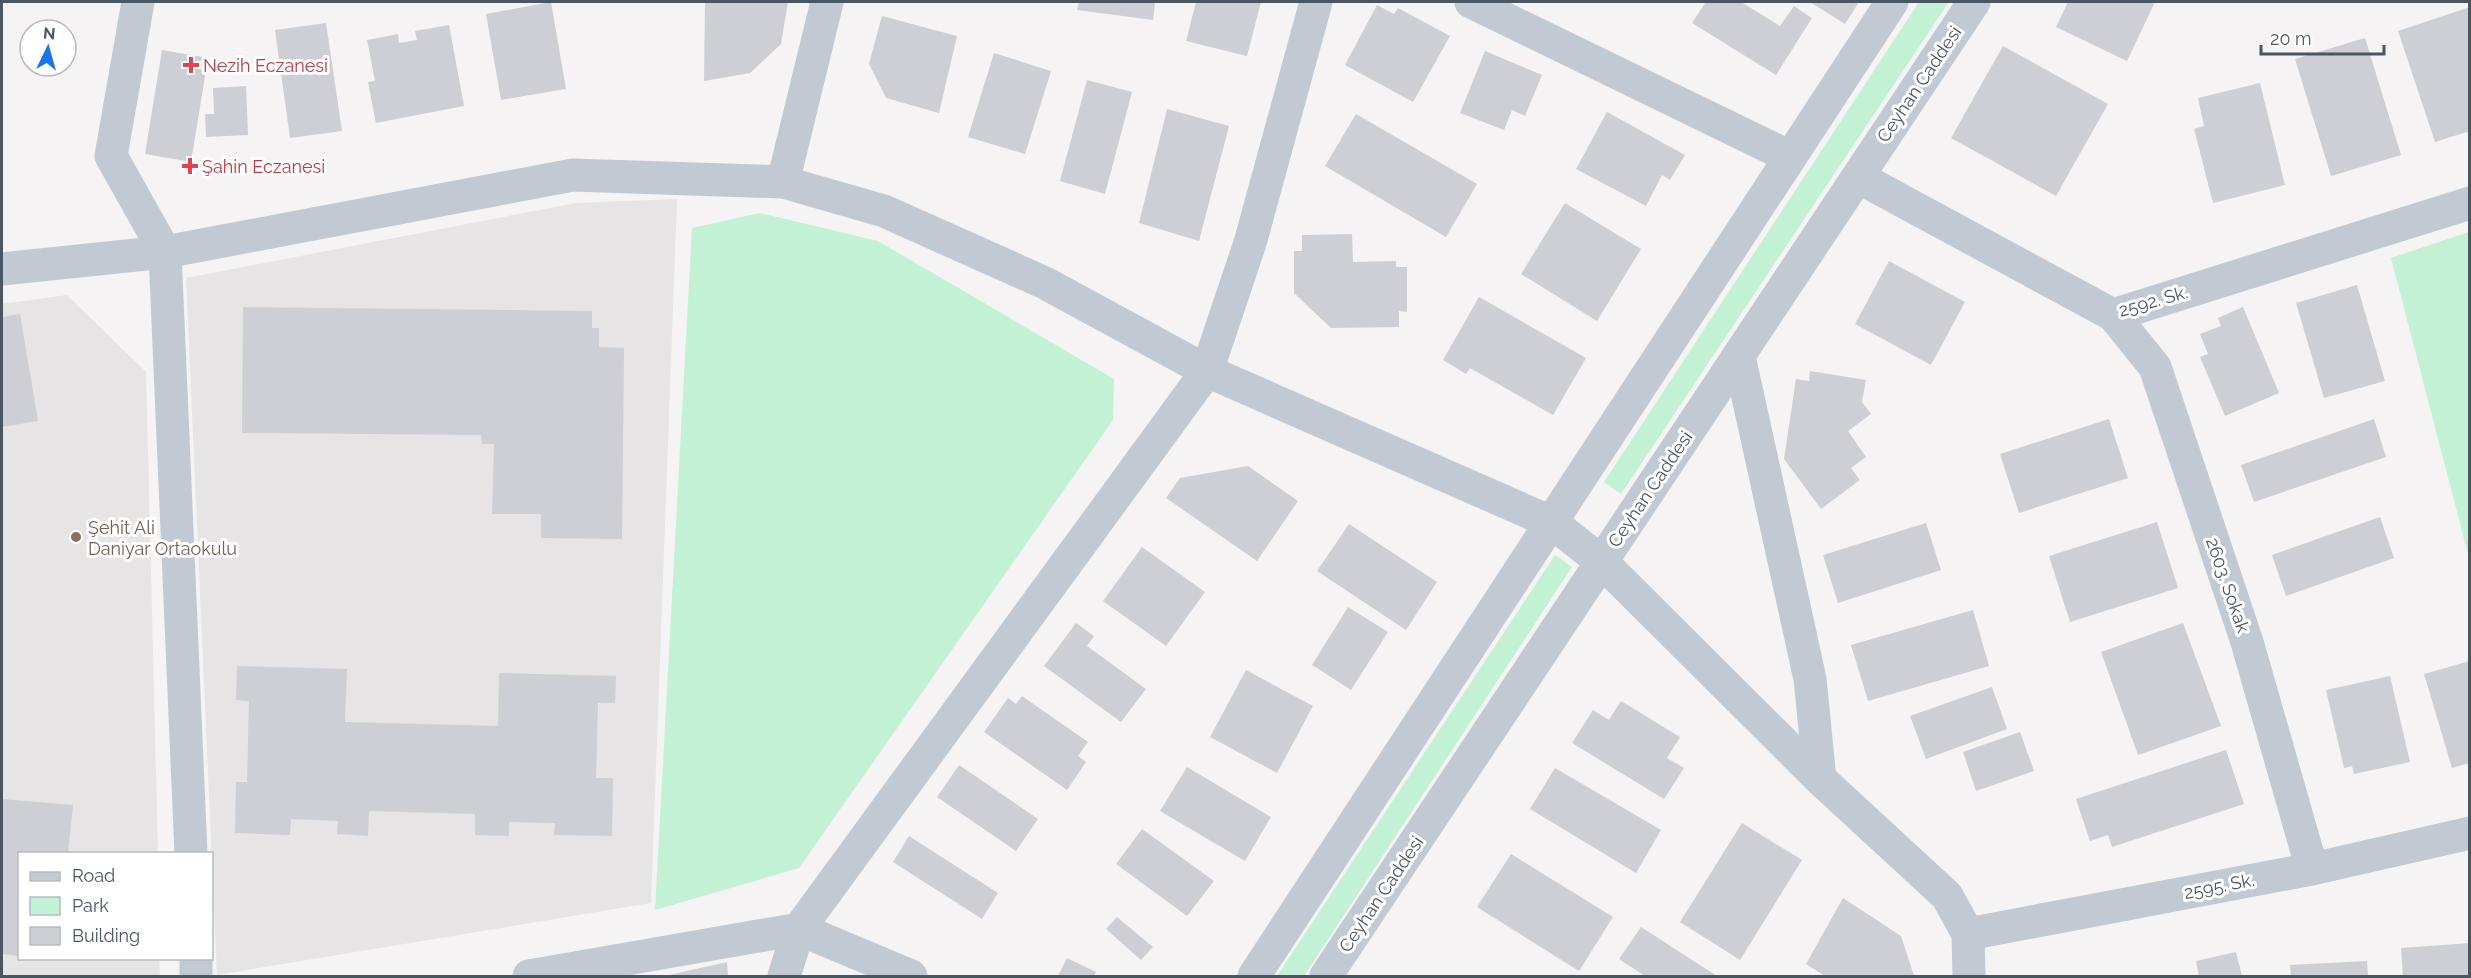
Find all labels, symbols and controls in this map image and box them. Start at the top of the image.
north arrow [18,18,78,78]
scale bar [2261,18,2384,56]
street label: Ceyhan Caddesi [1872,22,1966,146]
text: N [42,24,56,44]
text: 20 m [2270,28,2312,49]
place label: Nezih Eczanesi [203,55,328,76]
marker: Nezih Eczanesi [184,58,198,72]
place label: Şahin Eczanesi [202,156,325,177]
marker: Şahin Eczanesi [183,159,197,173]
street label: 2592. Sk. [2116,281,2190,321]
street label: Ceyhan Caddesi [1603,427,1697,551]
place label: Şehit Ali Daniyar Ortaokulu [88,517,237,559]
marker: Şehit Ali Daniyar Ortaokulu [69,530,83,544]
street label: 2603. Sokak [2202,535,2254,636]
street label: Ceyhan Caddesi [1334,832,1428,956]
legend [18,852,213,960]
text: Road [72,865,115,886]
street label: 2595. Sk. [2182,869,2256,903]
text: Park [72,895,109,916]
text: Building [72,925,140,946]

